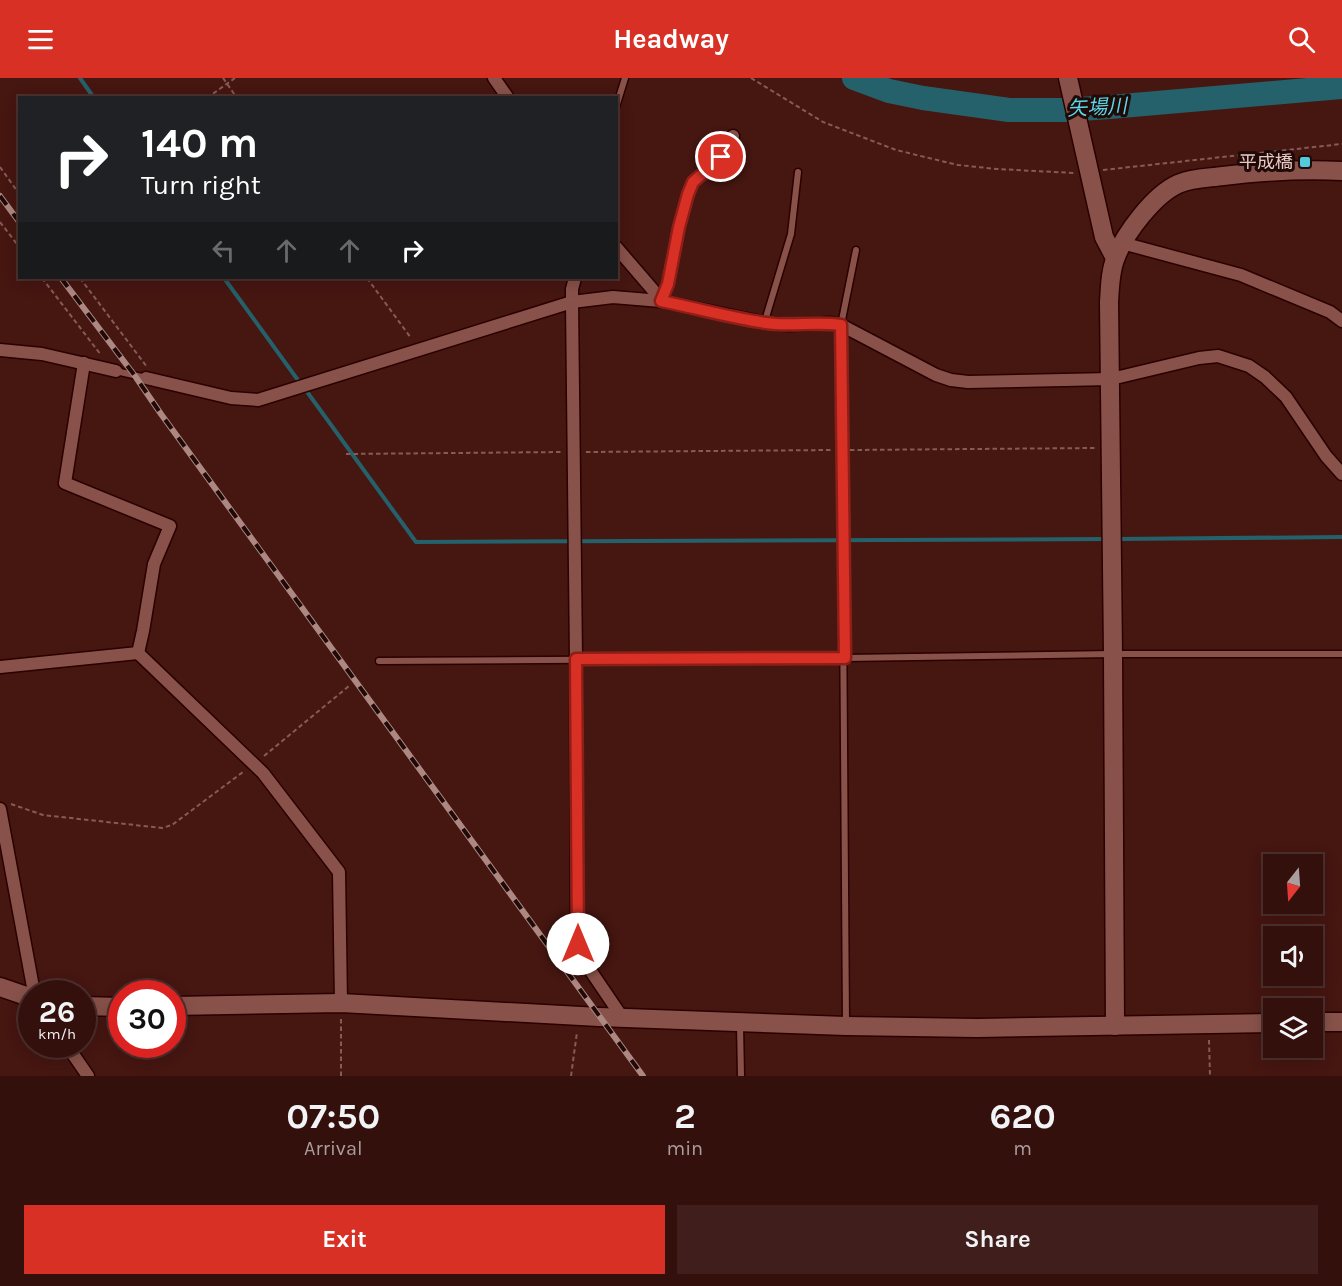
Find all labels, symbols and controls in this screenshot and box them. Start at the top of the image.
icon: menu [24,23,57,56]
text: Headway [613,23,729,55]
icon: search [1285,23,1318,56]
water label: 矢場川 [1066,94,1130,121]
text: 140 m [141,118,258,168]
icon: right [42,120,120,198]
pin [695,131,746,182]
icon: arrive [704,140,737,173]
place label: 平成橋 [1239,151,1293,173]
marker: 平成橋 [1298,155,1312,169]
text: Turn right [141,169,261,201]
icon: left [207,234,240,267]
icon: ahead [270,234,303,267]
icon: ahead [333,234,366,267]
icon: right [396,234,429,267]
north arrow [1263,854,1323,914]
map controls [1263,854,1323,1058]
position arrow [546,912,610,976]
button: sound [1263,926,1323,986]
speed limit sign: 30 [108,980,186,1058]
text: 26 [39,994,75,1030]
button: layers [1263,998,1323,1058]
text: km/h [38,1025,76,1043]
text: 07:50 [286,1095,380,1137]
text: 2 [674,1095,696,1137]
text: 620 [989,1095,1056,1137]
text: Arrival [304,1137,363,1160]
text: min [666,1137,703,1160]
text: m [1013,1137,1032,1160]
button: Exit [24,1205,665,1274]
button: Share [677,1205,1318,1274]

